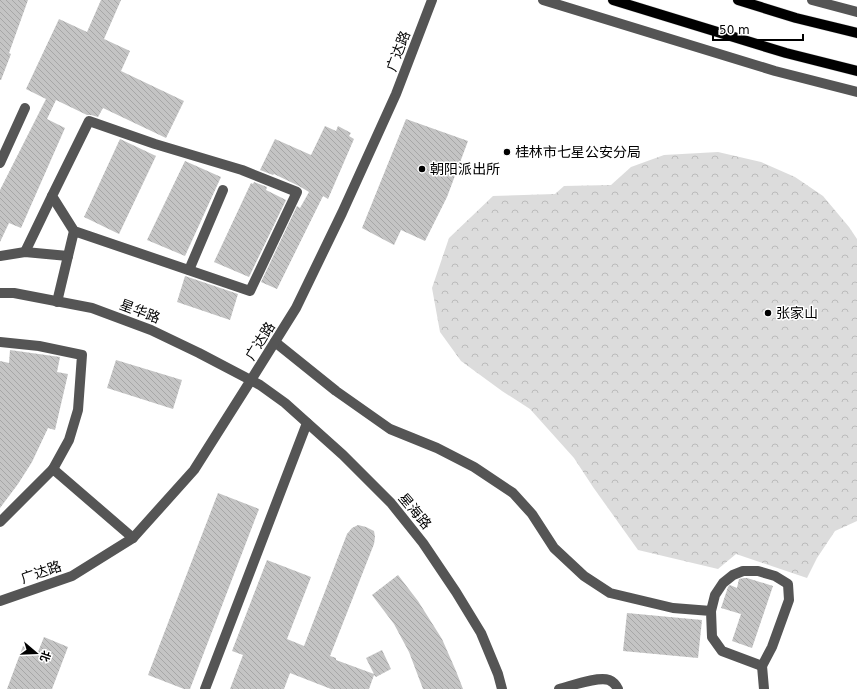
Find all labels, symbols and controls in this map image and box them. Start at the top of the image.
scale bar [713,16,803,42]
text: 50 m [719,23,750,37]
street label: 广达路 [383,29,413,73]
place label: 桂林市七星公安分局 [515,144,641,160]
marker: 桂林市七星公安分局 [502,147,512,157]
place label: 朝阳派出所 [430,161,500,177]
marker: 朝阳派出所 [417,164,427,174]
street label: 星华路 [118,296,162,326]
place label: 张家山 [776,305,818,321]
marker: 张家山 [763,308,773,318]
street label: 广达路 [242,319,278,363]
street label: 星海路 [395,490,435,532]
street label: 广达路 [19,558,63,586]
north arrow [16,633,56,673]
text: 北 [37,649,53,663]

